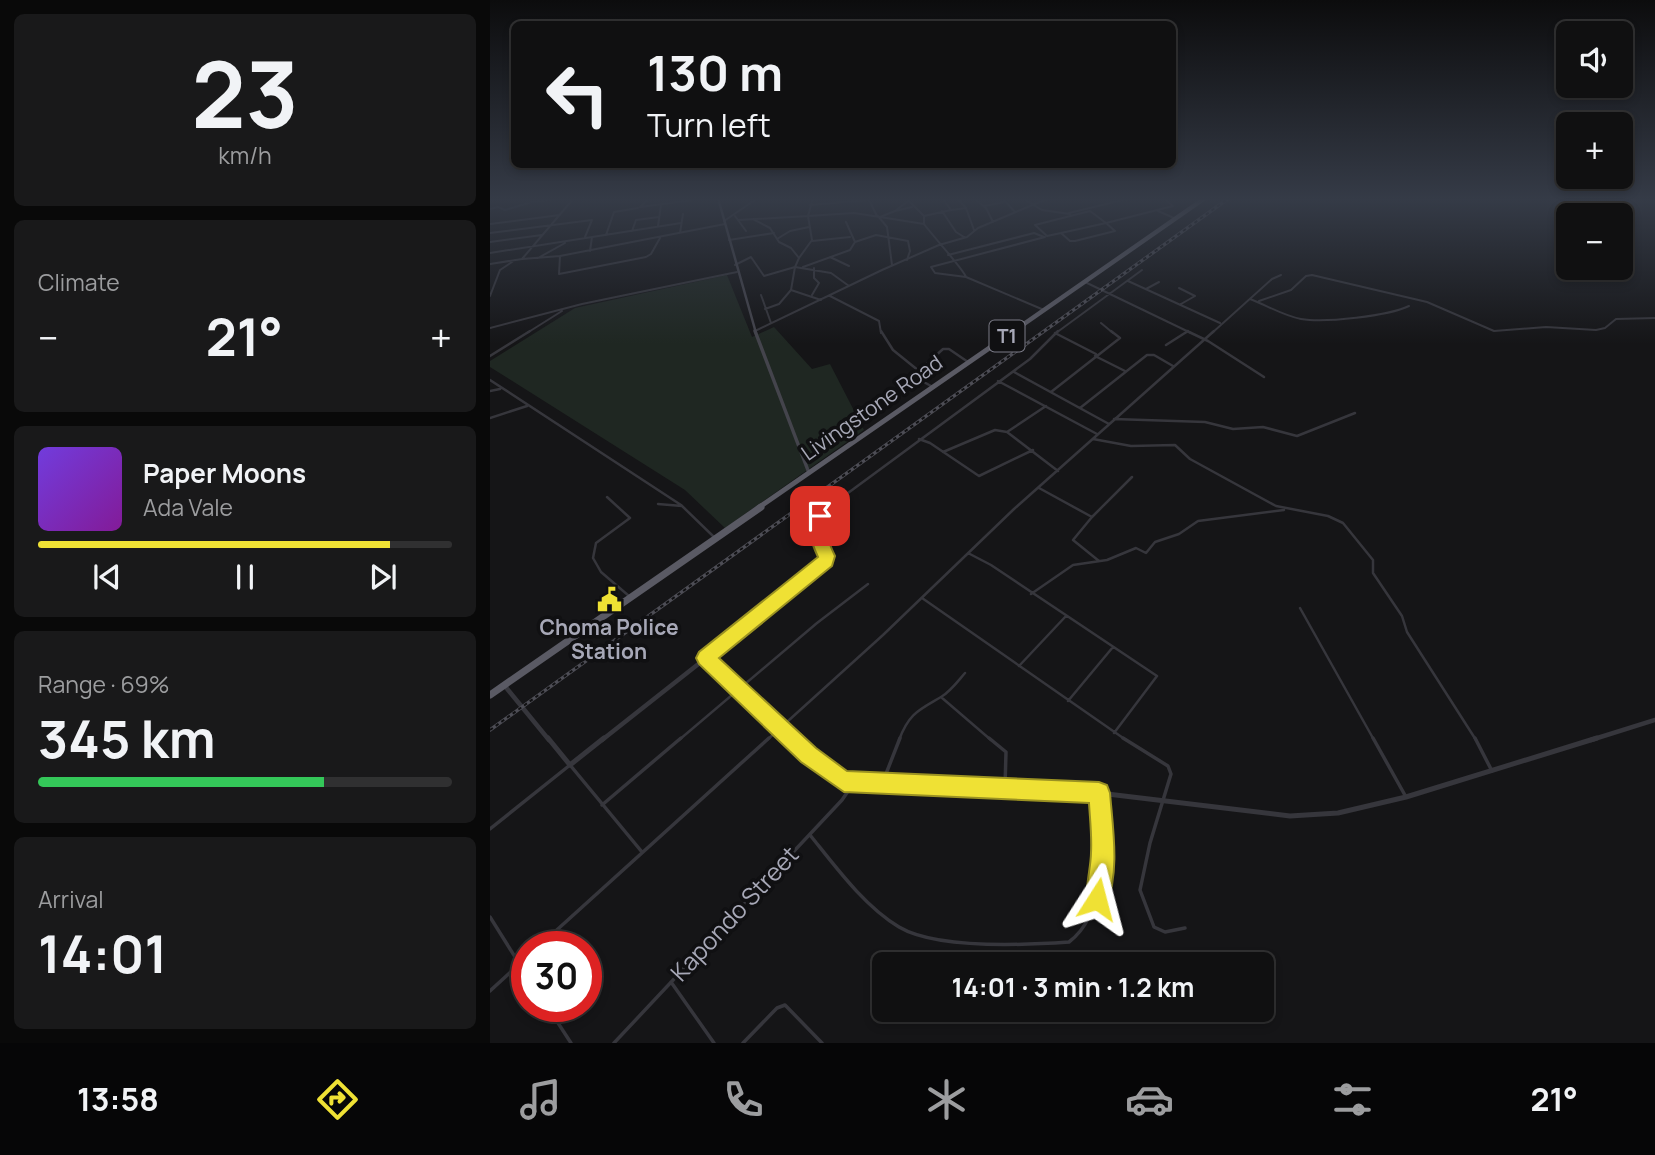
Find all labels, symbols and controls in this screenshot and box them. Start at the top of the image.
map controls [1556,21,1633,280]
button: sound [1556,21,1633,98]
text: 23 [191,31,299,155]
text: 130 m [647,39,783,106]
icon: left [532,49,623,140]
text: Turn left [647,103,771,147]
button: + [1556,112,1633,189]
text: km/h [218,139,272,171]
button: − [1556,203,1633,280]
text: Climate [38,266,120,298]
text: 21° [206,301,283,372]
text: − [38,311,59,363]
text: + [430,311,452,363]
road number: T1 [990,320,1024,352]
street label: Livingstone Road [795,348,948,466]
text: Paper Moons [143,455,306,491]
pin [790,486,850,546]
text: Ada Vale [143,491,233,523]
icon: arrive [801,497,839,535]
icon: previous [88,558,126,596]
icon: pause [226,558,264,596]
icon: next [364,558,402,596]
public building icon: Choma Police Station [595,585,623,613]
place label: Choma Police Station [539,613,679,665]
text: Range · 69% [38,668,169,700]
text: 345 km [38,703,215,774]
street label: Kapondo Street [663,838,805,988]
position arrow [1060,862,1134,936]
text: Arrival [38,883,104,915]
text: 14:01 [38,918,167,989]
speed limit sign: 30 [511,931,602,1022]
text: 14:01 · 3 min · 1.2 km [952,969,1194,1005]
icon: directions [313,1075,362,1124]
icon: music [516,1075,565,1124]
icon: phone [719,1075,768,1124]
icon: climate [922,1075,971,1124]
icon: car [1125,1075,1174,1124]
icon: filters [1328,1075,1377,1124]
text: 13:58 [77,1077,159,1121]
text: 21° [1530,1077,1578,1121]

